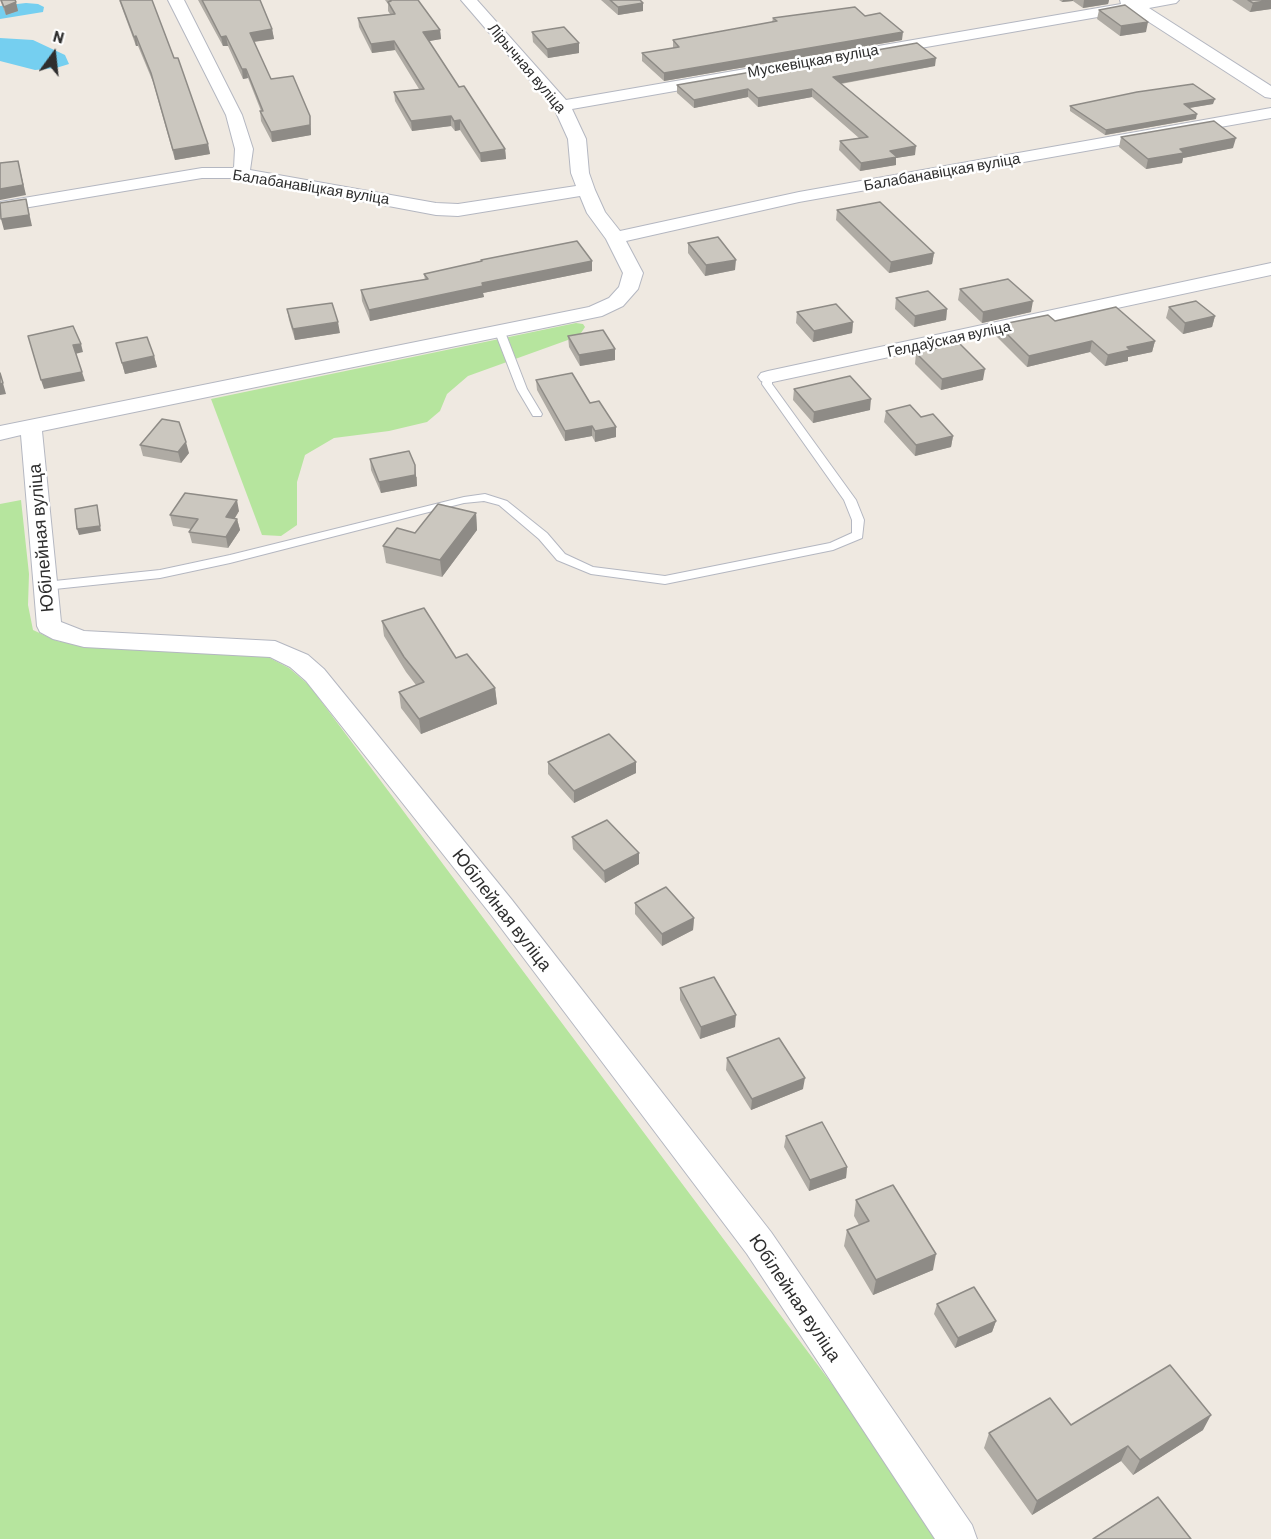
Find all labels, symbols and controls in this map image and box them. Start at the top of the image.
street label: Лірычная вуліца [484,19,570,117]
north arrow [24,24,84,84]
text: N [51,26,66,47]
street label: Мускевіцкая вуліца [746,41,880,81]
street label: Балабанавіцкая вуліца [862,149,1022,195]
street label: Балабанавіцкая вуліца [231,166,391,208]
street label: Гелдаўская вуліца [886,317,1012,361]
street label: Юбілейная вуліца [24,463,58,613]
street label: Юбілейная вуліца [448,845,556,975]
street label: Юбілейная вуліца [744,1230,846,1366]

